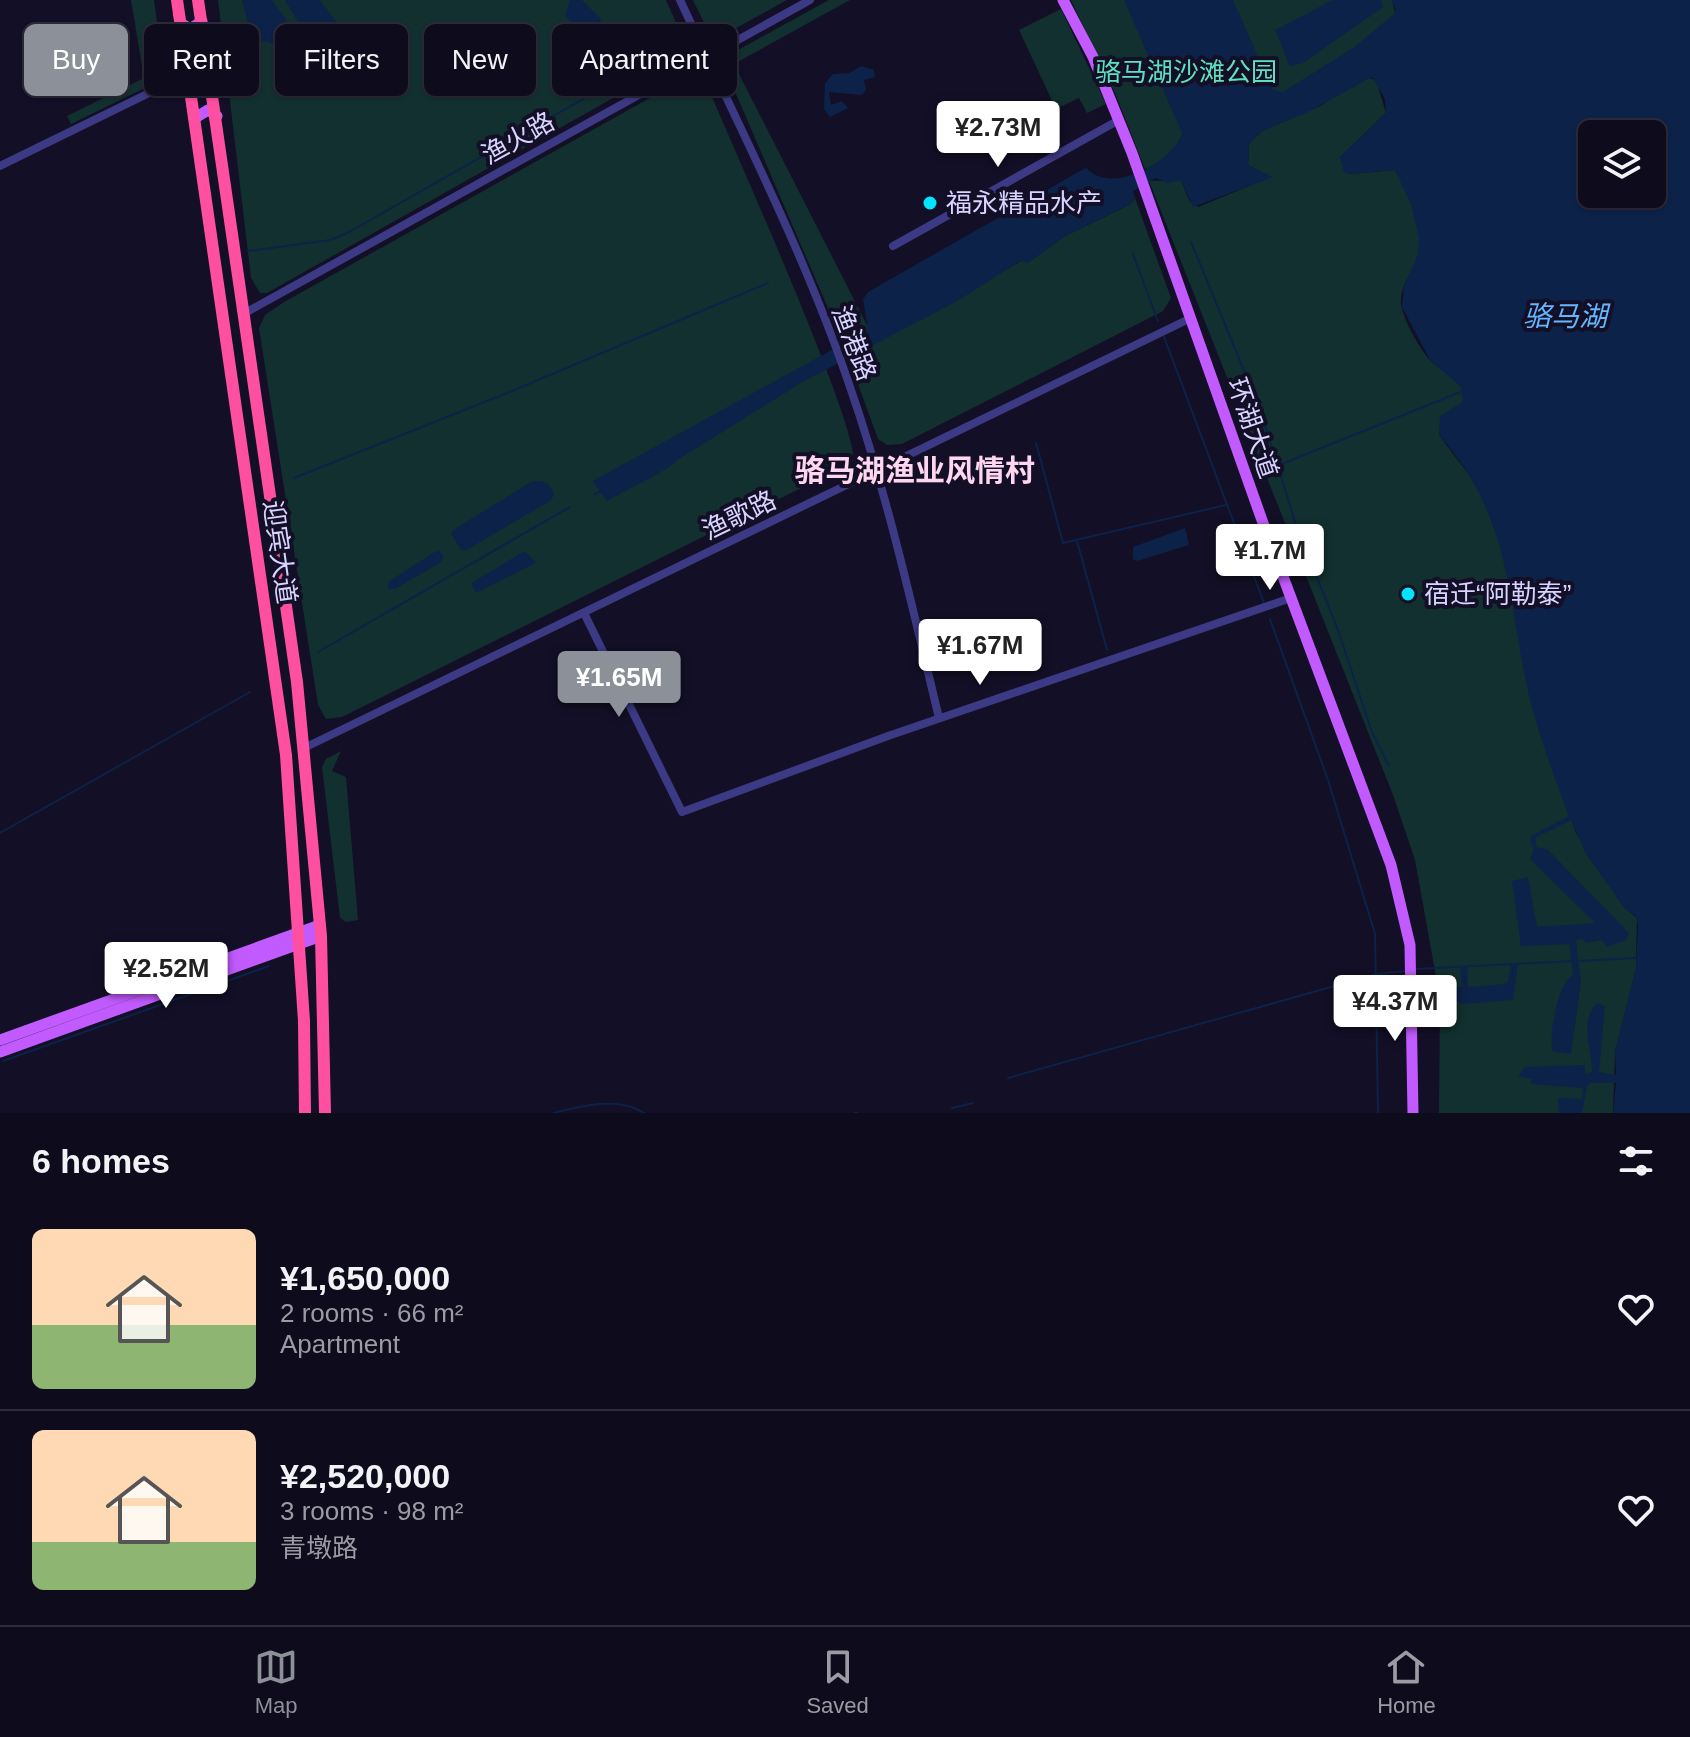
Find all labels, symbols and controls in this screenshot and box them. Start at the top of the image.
chip: Buy [24,24,128,96]
chip: Rent [144,24,259,96]
chip: Filters [275,24,408,96]
chip: New [424,24,536,96]
chip: Apartment [552,24,737,96]
park label: 骆马湖沙滩公园 [1095,57,1277,87]
pin: ¥2.73M [933,101,1063,169]
street label: 渔火路 [477,106,559,170]
text: ¥2.73M [955,112,1041,142]
map controls [1578,120,1666,208]
button: layers [1578,120,1666,208]
place label: 福永精品水产 [946,188,1102,218]
marker: 福永精品水产 [921,194,939,212]
street label: 渔港路 [826,301,882,385]
water label: 骆马湖 [1523,301,1611,332]
street label: 环湖大道 [1222,374,1284,482]
district label: 骆马湖渔业风情村 [795,454,1035,487]
street label: 渔歌路 [697,484,781,546]
street label: 迎宾大道 [258,498,302,606]
pin: ¥1.7M [1214,524,1326,592]
text: ¥1.7M [1234,535,1306,565]
place label: 宿迁“阿勒泰” [1424,579,1571,609]
marker: 宿迁“阿勒泰” [1399,585,1417,603]
pin: ¥1.67M [915,619,1045,687]
text: ¥1.67M [937,630,1023,660]
pin: ¥1.65M [554,651,684,719]
text: ¥1.65M [576,662,662,692]
pin: ¥2.52M [101,942,231,1010]
text: ¥2.52M [123,953,209,983]
pin: ¥4.37M [1330,975,1460,1043]
text: ¥4.37M [1352,986,1438,1016]
icon: filters [1614,1139,1658,1183]
text: 6 homes [32,1142,170,1180]
text: ¥1,650,000 [280,1259,450,1297]
icon: home [96,1261,192,1357]
icon: heart [1614,1287,1658,1331]
text: 2 rooms · 66 m² [280,1298,464,1328]
text: Apartment [280,1329,400,1359]
text: ¥2,520,000 [280,1457,450,1495]
icon: home [96,1462,192,1558]
icon: heart [1614,1488,1658,1532]
text: 3 rooms · 98 m² [280,1496,464,1526]
text: 青墩路 [280,1533,358,1563]
tab: Map [254,1645,298,1719]
tab: Saved [806,1645,869,1719]
tab: Home [1377,1645,1436,1719]

